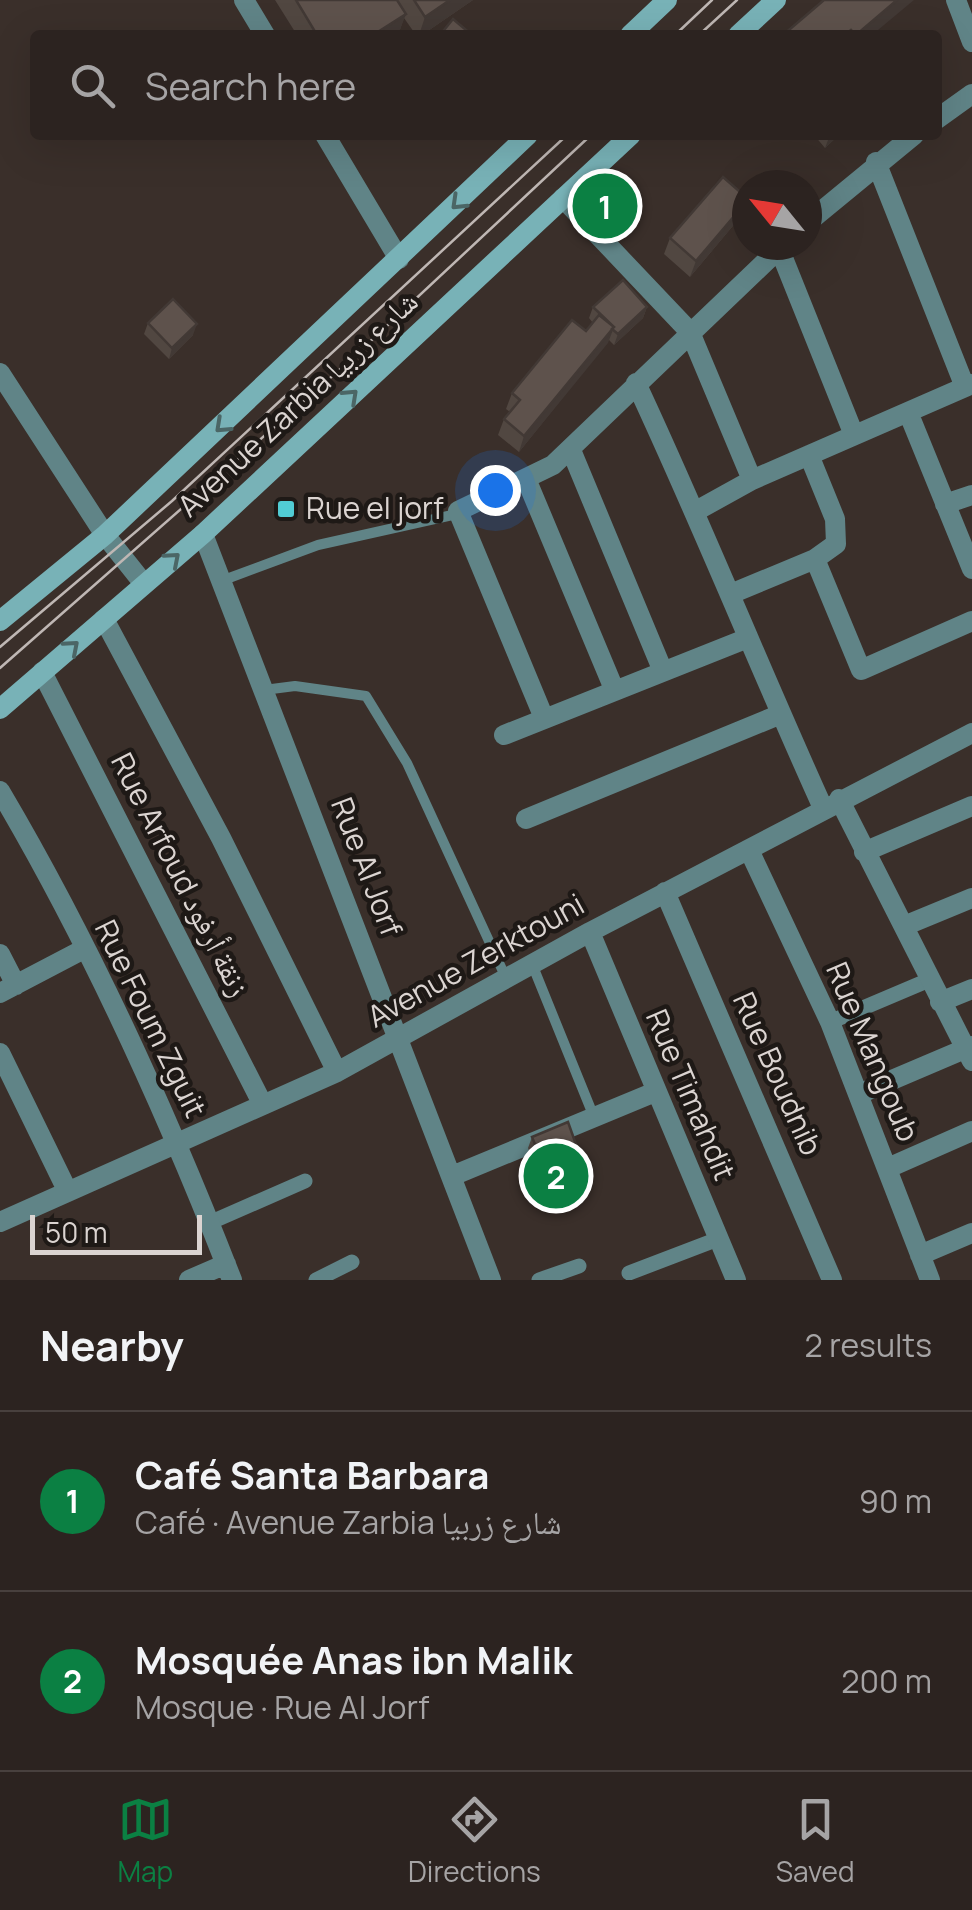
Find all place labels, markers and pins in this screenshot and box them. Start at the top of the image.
pin: 1 [572,168,638,244]
place label: Rue el jorf [306,487,444,528]
marker: Rue el jorf [275,498,297,520]
pin: 2 [524,1138,588,1214]

